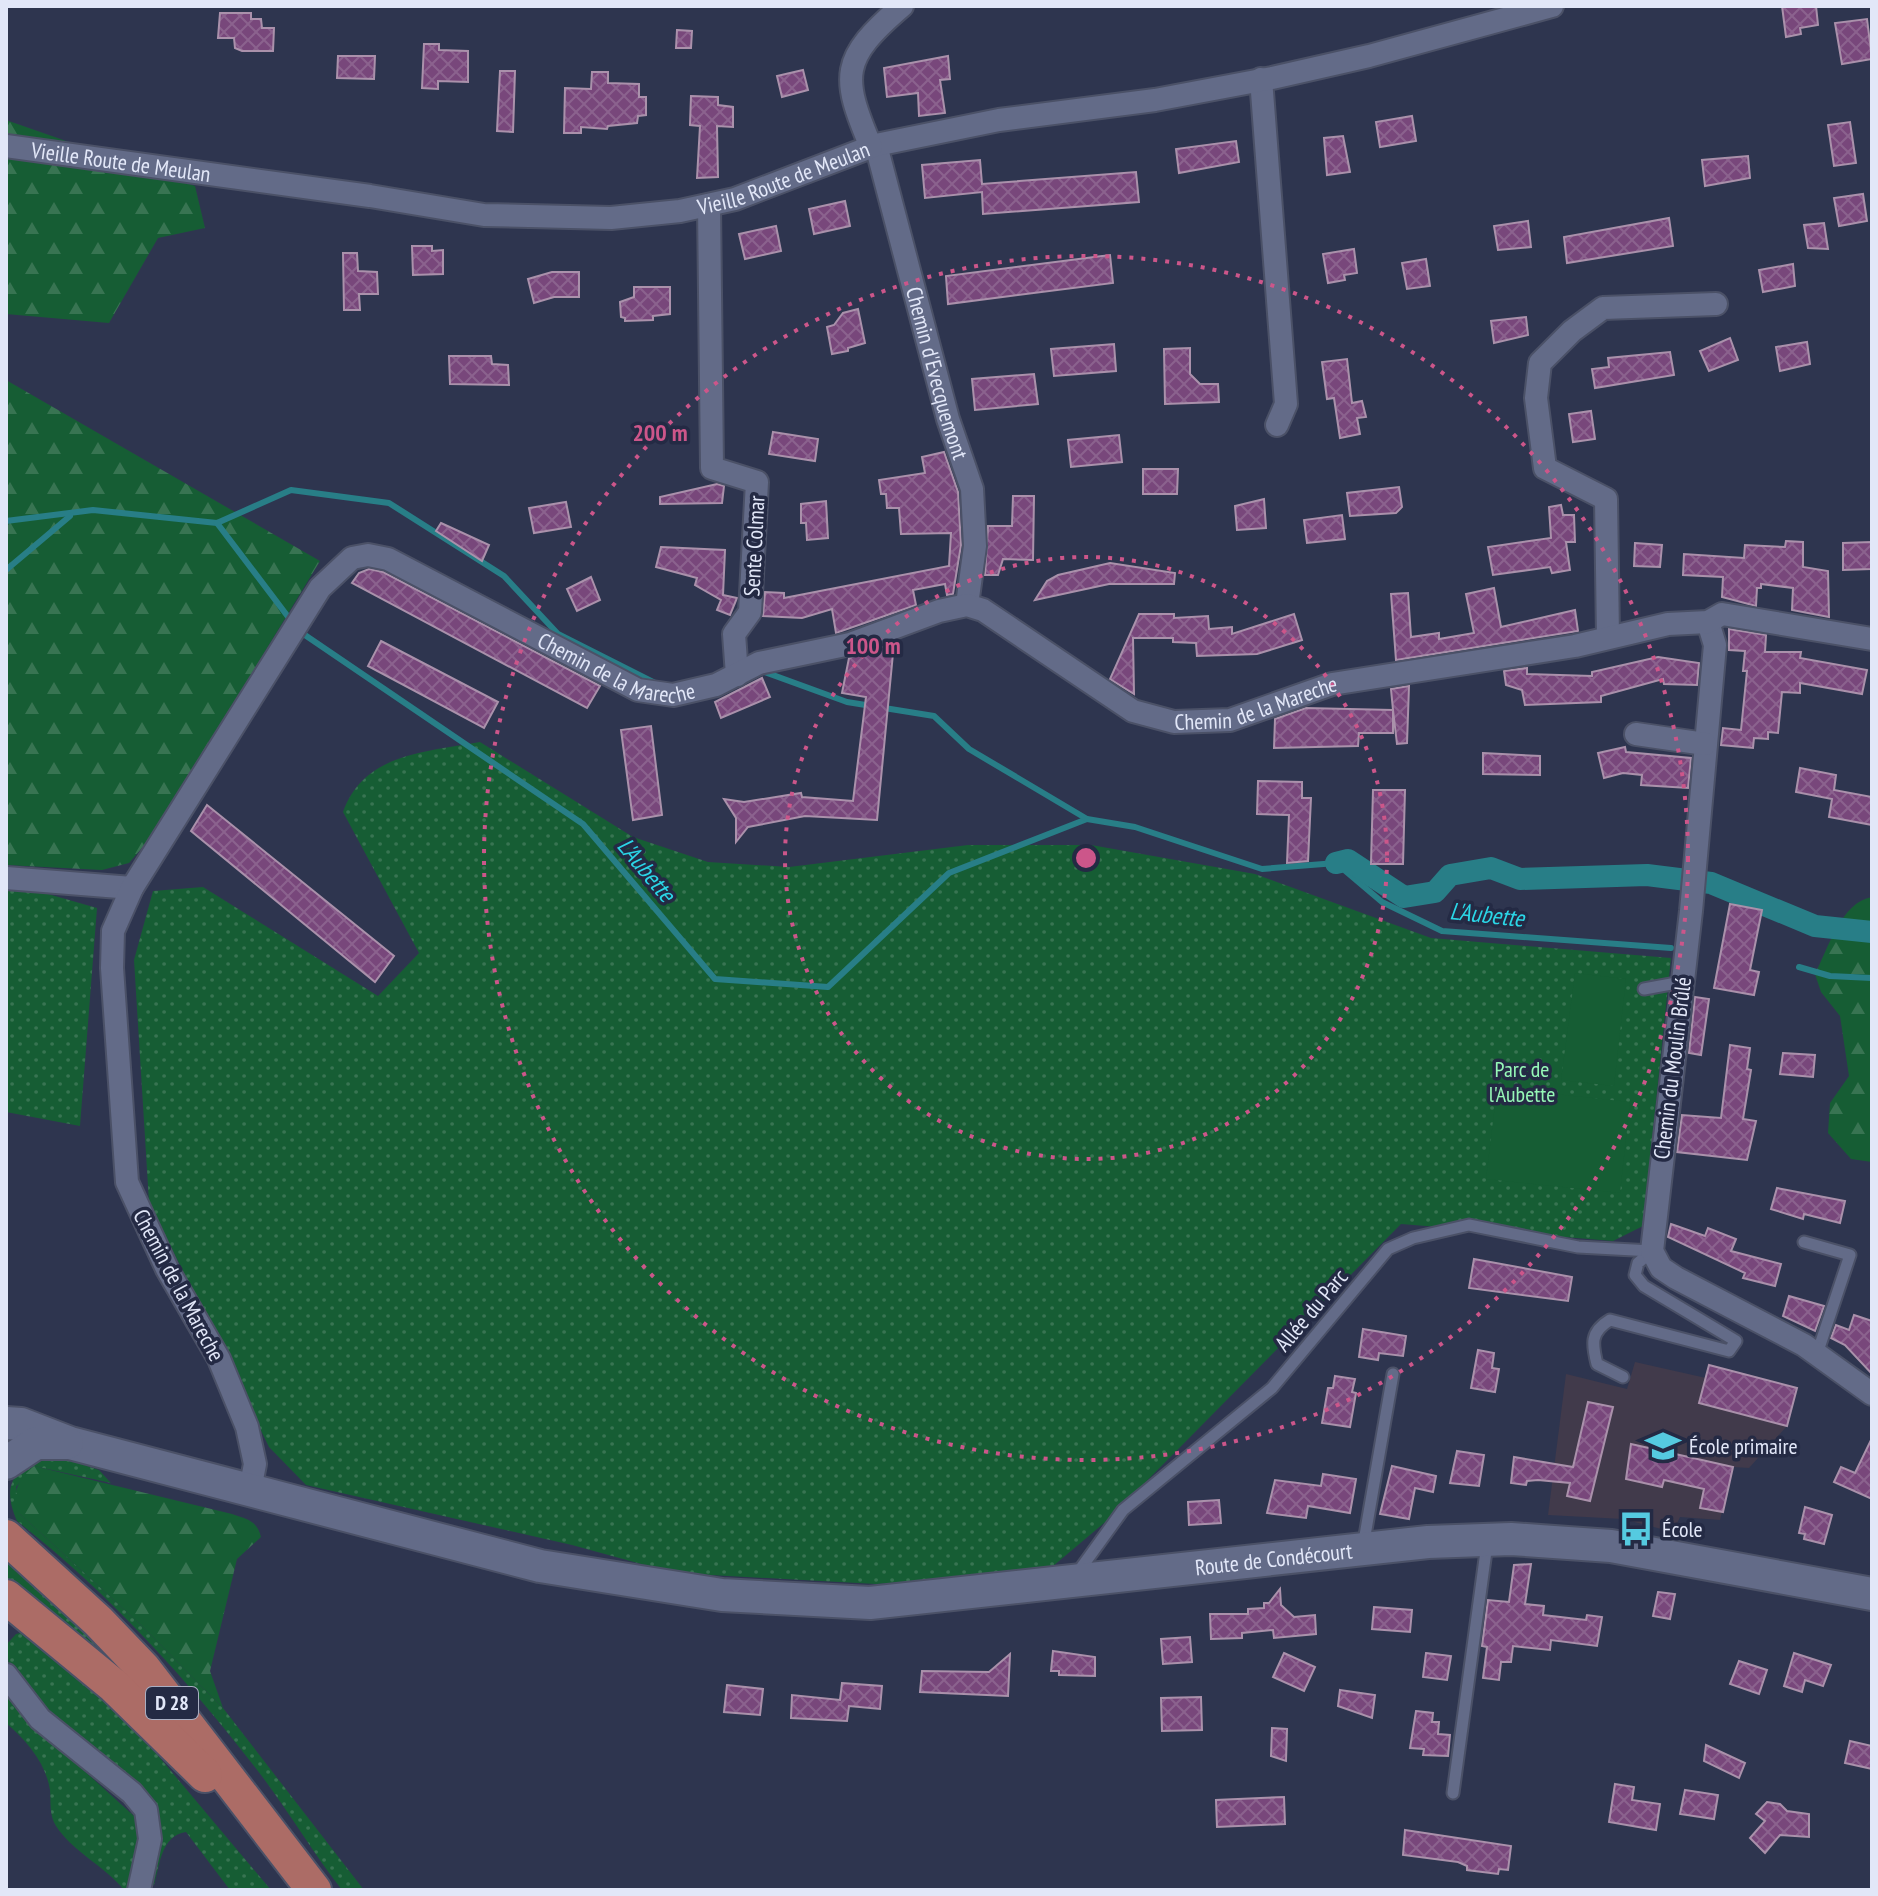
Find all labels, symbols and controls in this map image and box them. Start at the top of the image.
street label: Vieille Route de Meulan [28,135,212,188]
street label: Vieille Route de Meulan [694,135,873,221]
street label: Chemin d'Evecquemont [900,284,975,463]
text: 200 m [632,417,688,448]
street label: Sente Colmar [737,495,771,597]
street label: Chemin de la Mareche [533,626,698,709]
text: 100 m [845,630,901,661]
street label: Chemin de la Mareche [1174,669,1339,736]
water label: L'Aubette [611,831,684,910]
centre of rings [1072,844,1100,872]
water label: L'Aubette [1448,895,1528,934]
street label: Chemin du Moulin Brûlé [1647,975,1697,1161]
park label: Parc de l'Aubette [1489,1055,1555,1108]
street label: Chemin de la Mareche [127,1204,231,1366]
street label: Allée du Parc [1268,1263,1354,1357]
school or university icon: École primaire [1644,1427,1682,1465]
place label: École primaire [1689,1432,1798,1460]
bus stop icon: École [1617,1510,1655,1548]
place label: École [1662,1515,1703,1543]
street label: Route de Condécourt [1194,1536,1354,1581]
road number: D 28 [146,1687,198,1719]

